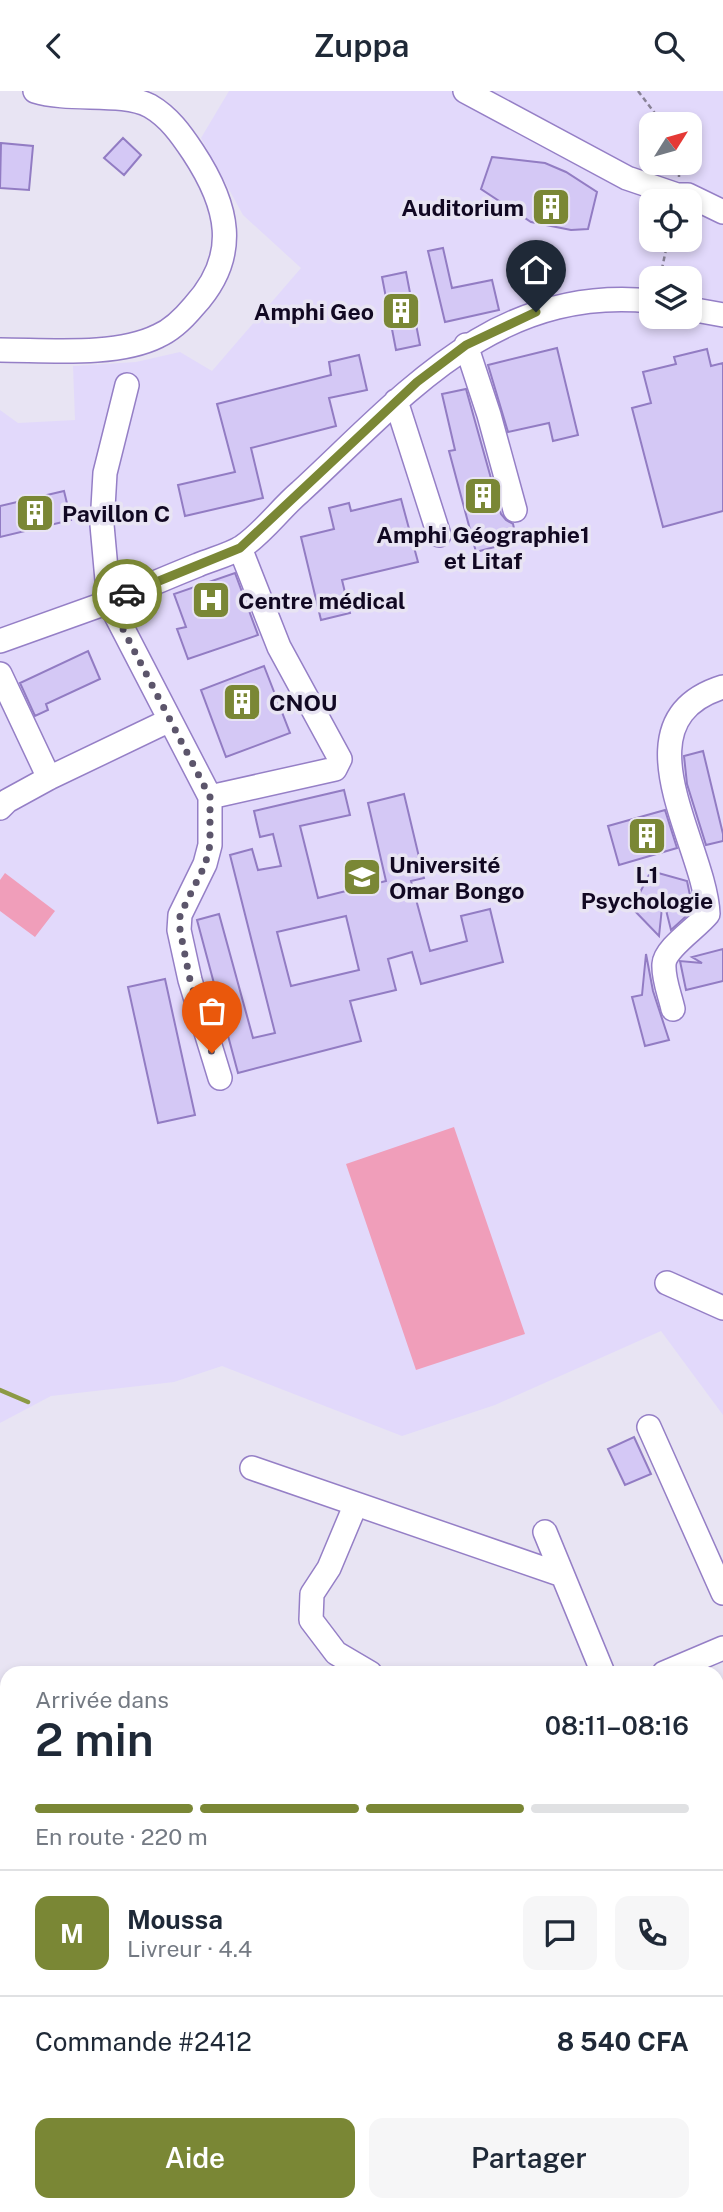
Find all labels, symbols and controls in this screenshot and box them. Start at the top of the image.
icon: back [35,27,73,65]
text: Zuppa [313,27,410,64]
icon: search [650,27,688,65]
north arrow [639,112,702,175]
map controls [639,112,702,329]
building icon: Auditorium [530,186,572,228]
button: locate [639,189,702,252]
place label: Auditorium [401,194,524,221]
pin [506,240,566,312]
icon: home [517,251,555,289]
button: layers [639,266,702,329]
building icon: Amphi Geo [380,290,422,332]
place label: Amphi Geo [254,298,374,325]
building icon: Amphi Géographie1 et Litaf [462,475,504,517]
building icon: Pavillon C [14,492,56,534]
place label: Pavillon C [62,500,170,527]
place label: Amphi Géographie1 et Litaf [376,521,590,574]
courier [92,559,162,629]
icon: car [108,575,146,613]
hospital icon: Centre médical [190,579,232,621]
place label: Centre médical [238,587,406,614]
building icon: CNOU [221,681,263,723]
place label: CNOU [269,689,337,716]
building icon: L1 Psychologie [626,815,668,857]
place label: Université Omar Bongo [389,851,525,904]
school or university icon: Université Omar Bongo [341,856,383,898]
place label: L1 Psychologie [581,861,713,914]
pin [182,981,242,1053]
icon: bag [193,992,231,1030]
text: Arrivée dans [35,1686,169,1713]
text: 08:11–08:16 [545,1710,689,1741]
text: 2 min [35,1712,154,1766]
text: En route · 220 m [35,1823,208,1850]
button: chat [523,1896,597,1970]
button: phone [615,1896,689,1970]
text: Moussa [127,1904,223,1935]
text: M [60,1918,84,1949]
text: Livreur · 4.4 [127,1935,252,1962]
text: Commande #2412 [35,2026,252,2057]
text: 8 540 CFA [557,2026,689,2057]
button: Aide [35,2118,355,2198]
button: Partager [369,2118,689,2198]

